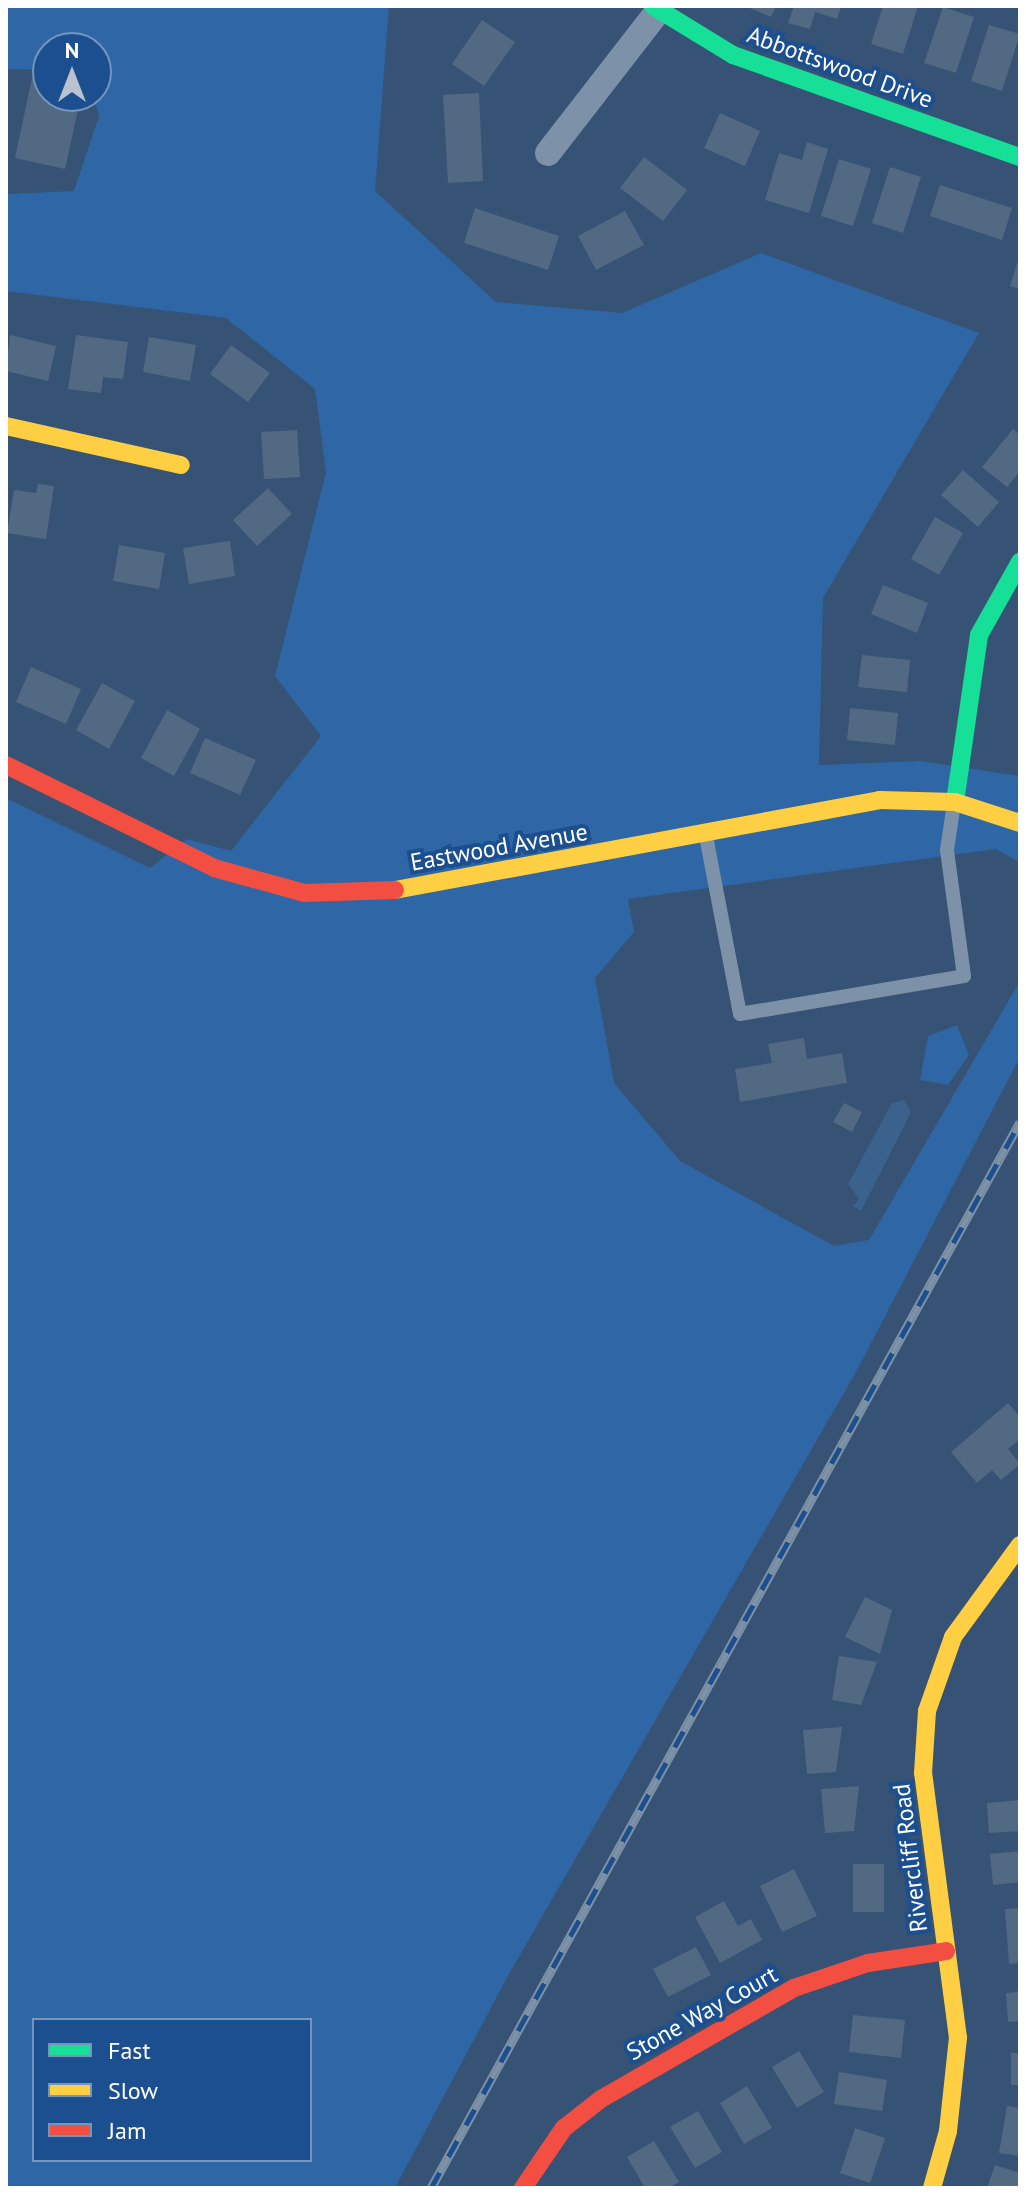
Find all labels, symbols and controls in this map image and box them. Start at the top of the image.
street label: Abbottswood Drive [743,20,937,114]
north arrow [32,32,112,112]
text: N [65,36,79,64]
street label: Eastwood Avenue [408,817,590,877]
street label: Rivercliff Road [887,1782,933,1934]
street label: Stone Way Court [621,1959,783,2067]
legend [32,2018,312,2162]
text: Fast [108,2035,151,2066]
text: Slow [108,2075,158,2106]
text: Jam [108,2115,146,2146]

